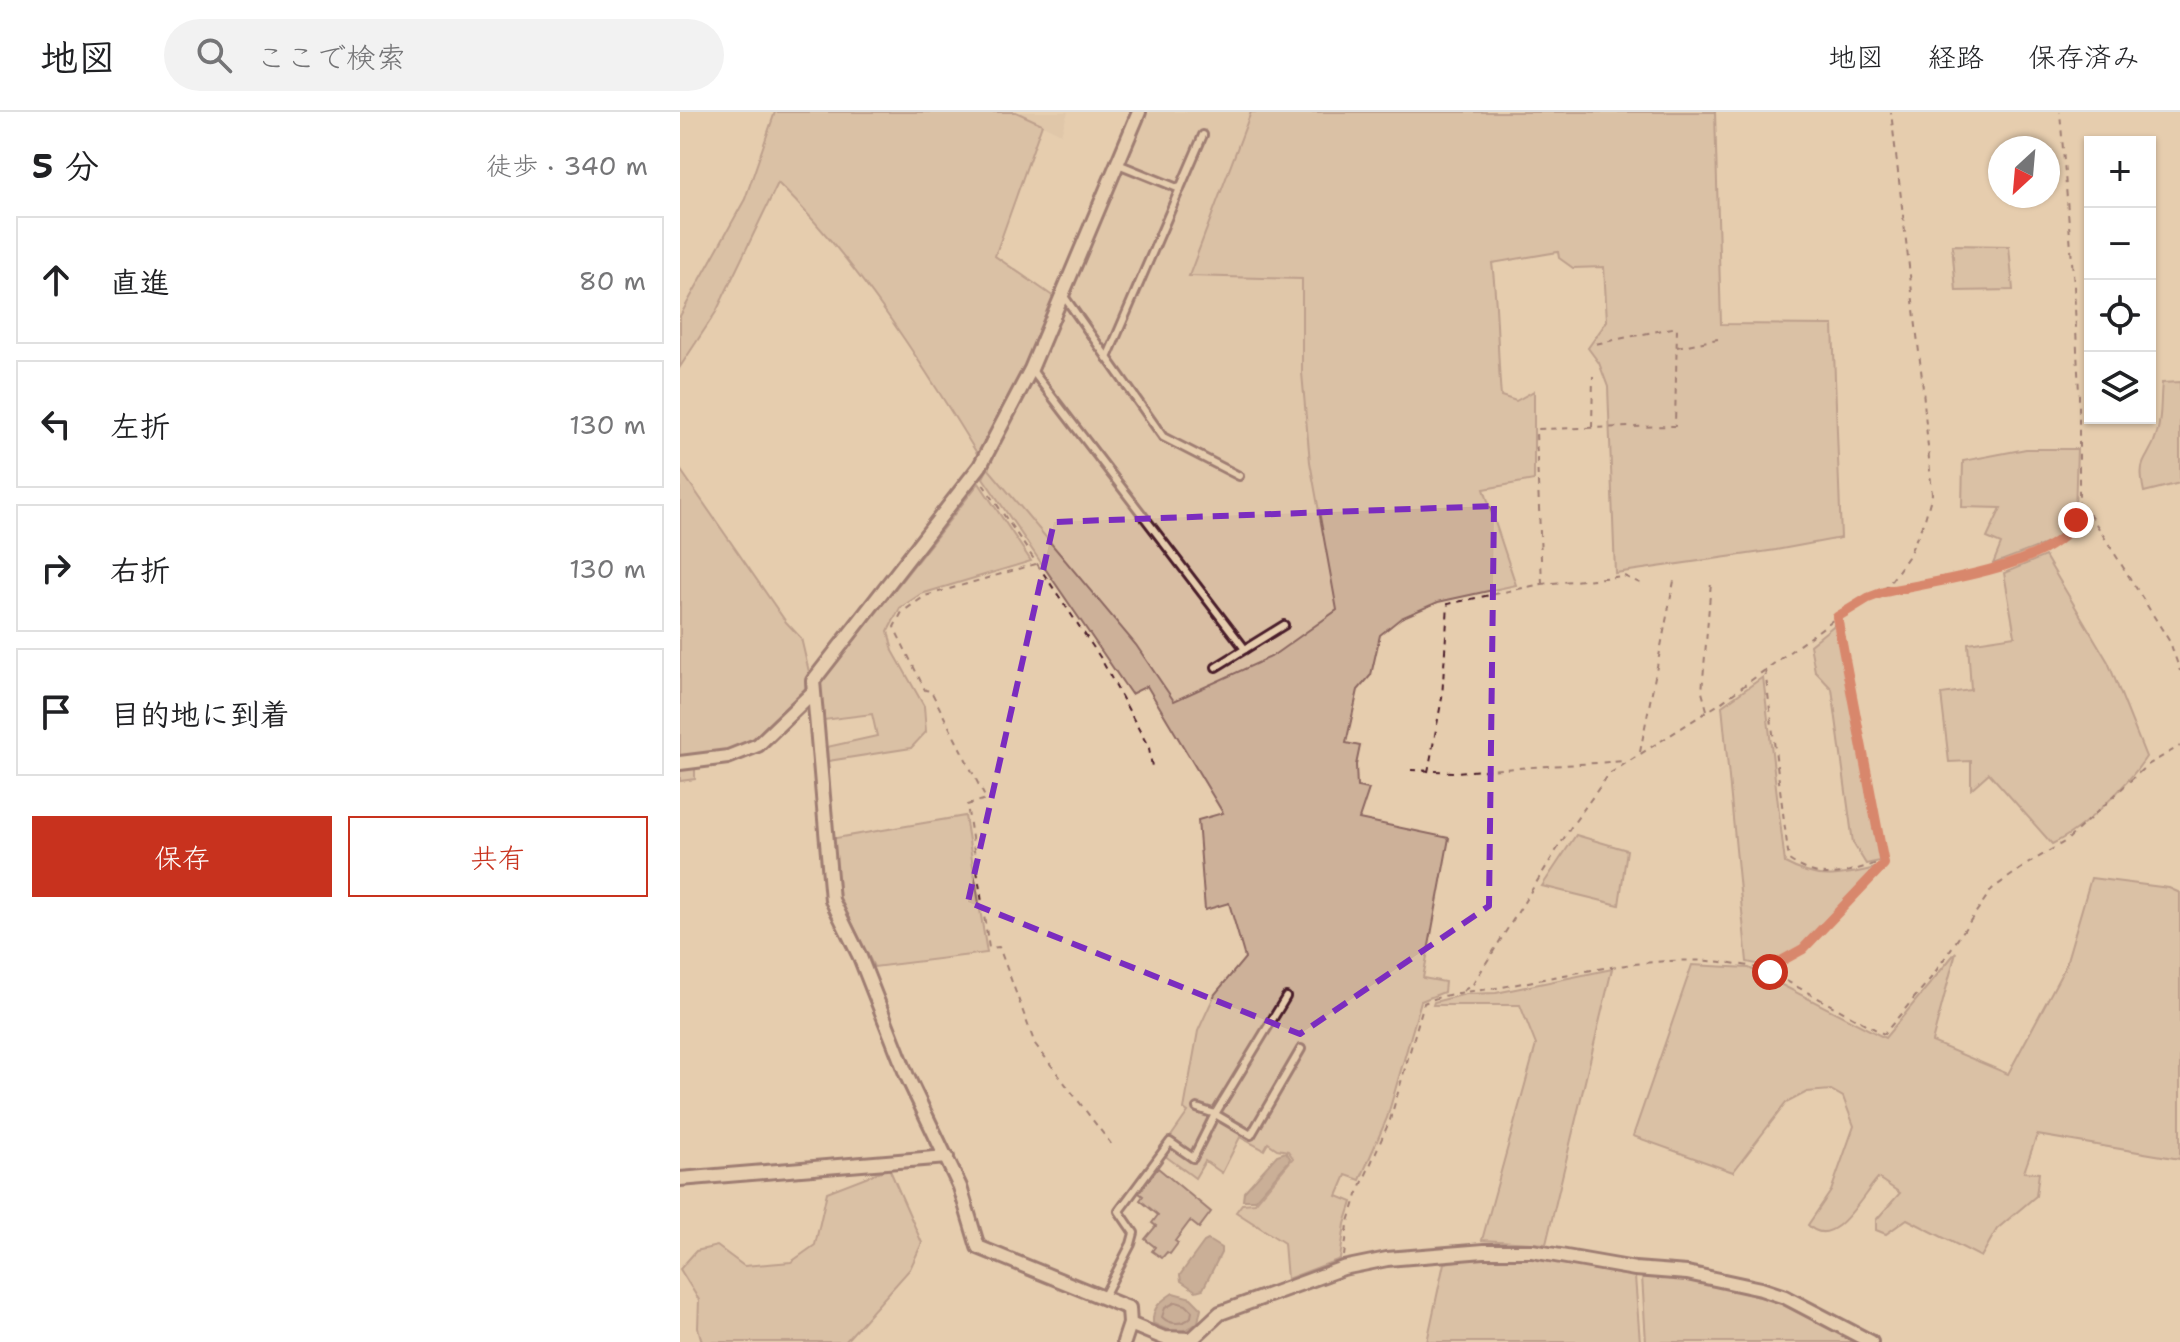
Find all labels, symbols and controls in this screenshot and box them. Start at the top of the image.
search box [164,19,724,91]
text: 地図 [40,32,116,83]
icon: search [192,33,236,77]
text: ここで検索 [256,37,406,78]
text: 地図 [1828,38,1884,76]
text: 経路 [1928,38,1984,76]
text: 保存済み [2028,38,2140,76]
north arrow [1988,136,2060,208]
map controls [2084,136,2156,424]
button: + [2084,136,2156,208]
text: 5 分 [32,143,99,189]
text: 徒歩 · 340 m [486,148,648,183]
button: − [2084,208,2156,280]
icon: ahead [34,258,78,302]
text: 直進 [110,262,170,303]
text: 80 m [579,263,646,298]
button: locate [2084,280,2156,352]
button: layers [2084,352,2156,424]
icon: left [34,402,78,446]
text: 左折 [110,406,170,447]
text: 130 m [569,407,646,442]
route end [2058,502,2094,538]
icon: right [34,546,78,590]
text: 右折 [110,550,170,591]
text: 130 m [569,551,646,586]
icon: arrive [34,690,78,734]
text: 目的地に到着 [110,694,290,735]
button: 保存 [32,816,332,897]
button: 共有 [348,816,648,897]
route start [1752,954,1788,990]

